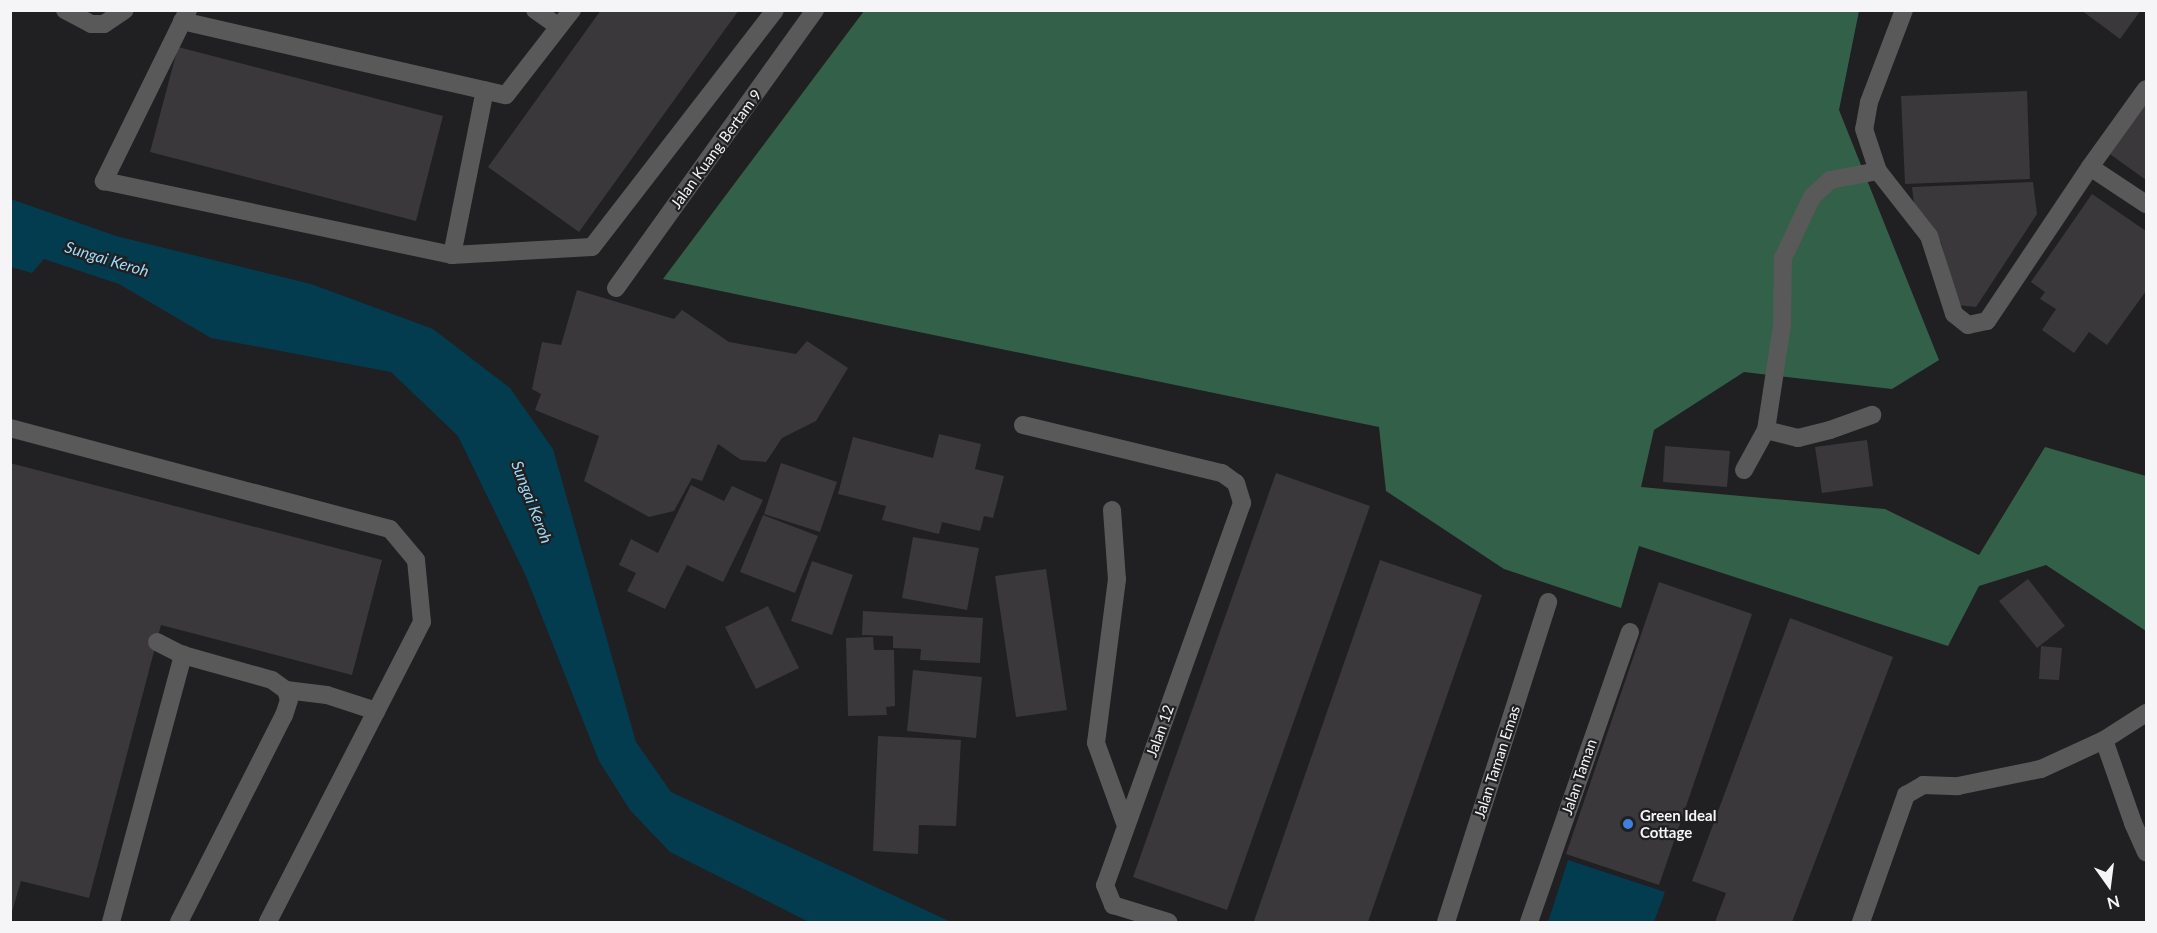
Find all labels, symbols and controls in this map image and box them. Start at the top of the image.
street label: Jalan Kuang Bertam 9 [667,86,765,212]
water label: Sungai Keroh [63,237,151,281]
water label: Sungai Keroh [507,458,557,546]
street label: Jalan 12 [1142,703,1178,759]
street label: Jalan Taman Emas [1470,703,1524,821]
street label: Jalan Taman [1558,737,1600,817]
place label: Green Ideal Cottage [1640,806,1716,841]
marker: Green Ideal Cottage [1621,817,1635,831]
north arrow [2079,855,2139,915]
text: N [2105,892,2122,914]

